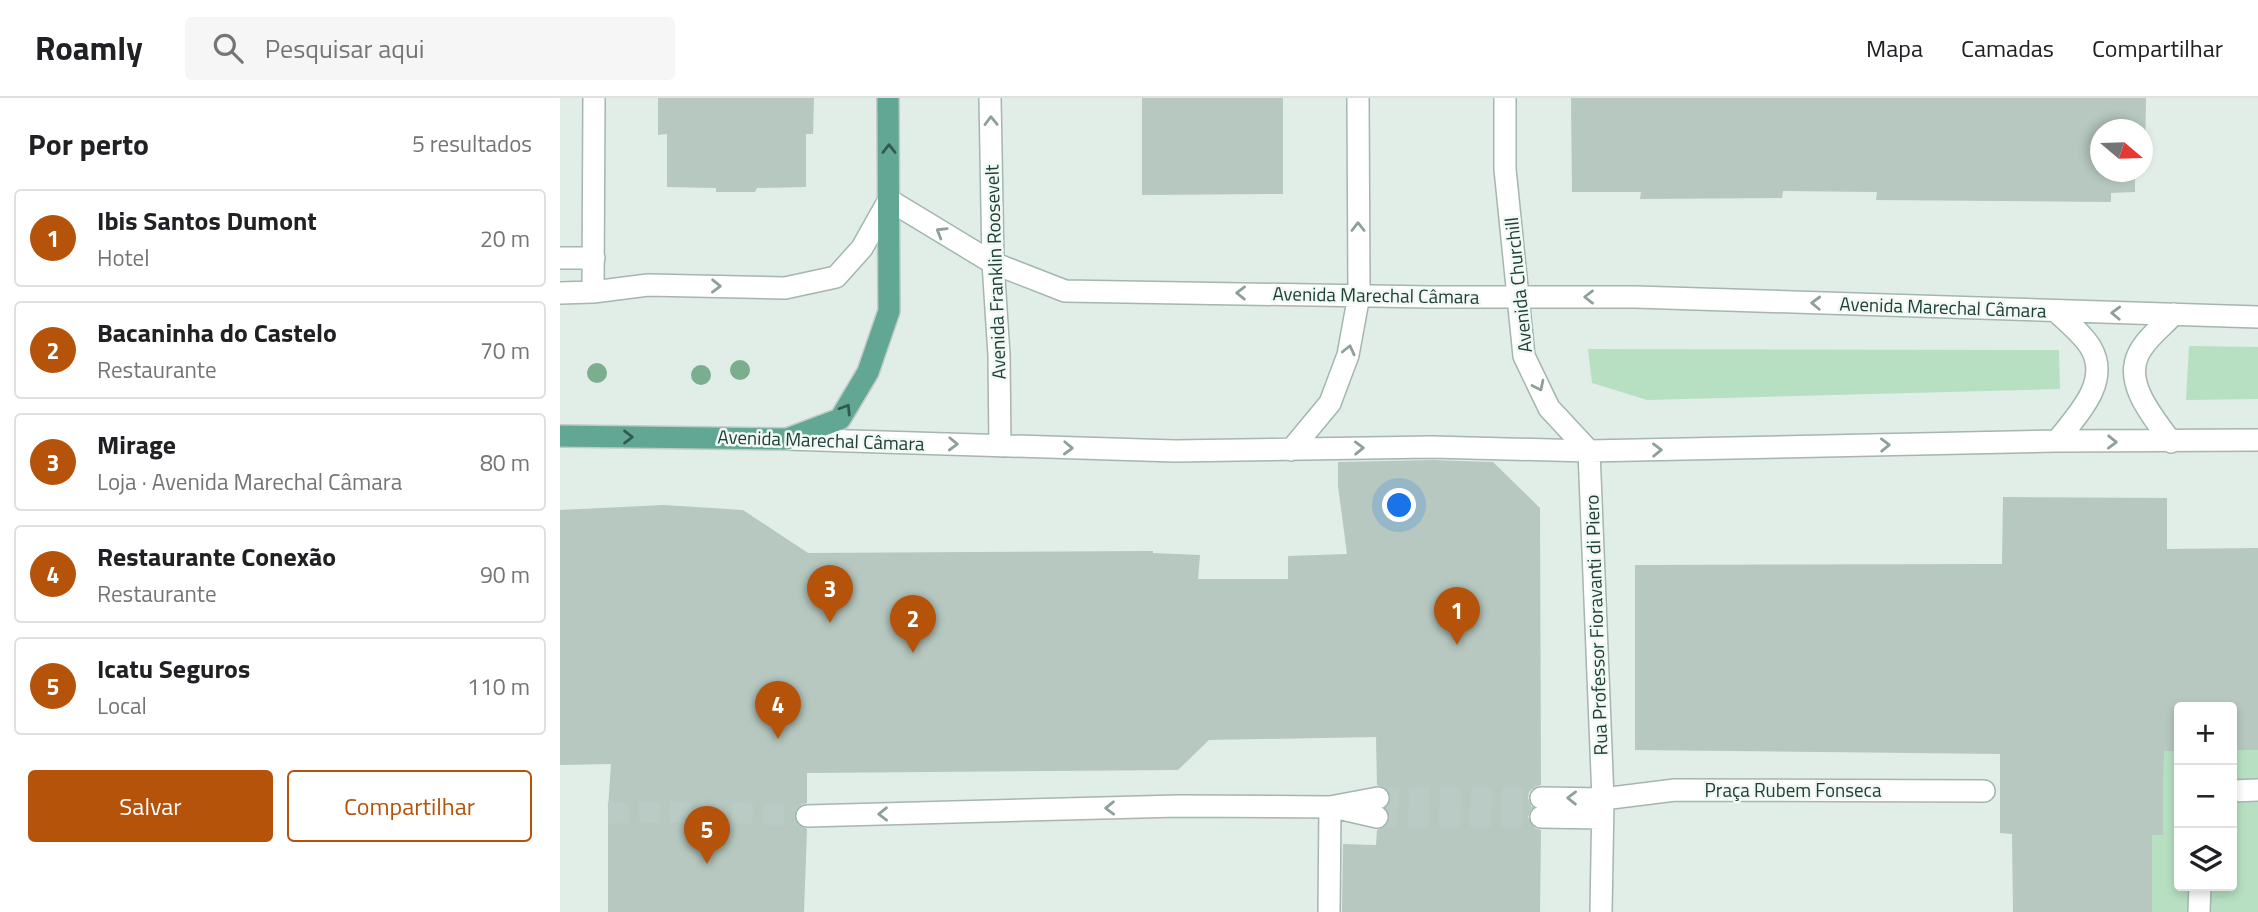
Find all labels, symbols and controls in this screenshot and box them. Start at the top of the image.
search box [185,17,675,80]
text: Roamly [35,23,143,73]
icon: search [209,29,247,67]
text: Pesquisar aqui [265,29,424,68]
text: Mapa [1866,30,1923,66]
text: Camadas [1961,30,2054,66]
text: Compartilhar [2092,30,2223,66]
one-way arrow [983,115,999,126]
north arrow [2090,119,2153,182]
text: Por perto [28,121,149,167]
text: 5 resultados [412,126,532,161]
one-way arrow [881,143,897,154]
street label: Avenida Franklin Roosevelt [976,164,1013,380]
text: Ibis Santos Dumont [97,201,317,240]
street label: Avenida Churchill [1496,216,1539,354]
text: 1 [47,221,59,256]
text: 20 m [480,221,530,256]
one-way arrow [1350,221,1366,231]
one-way arrow [936,227,949,240]
text: Hotel [97,240,149,275]
street label: Avenida Marechal Câmara [1272,278,1480,311]
one-way arrow [711,279,722,294]
one-way arrow [1236,285,1246,301]
street label: Avenida Marechal Câmara [1839,288,2047,325]
one-way arrow [1583,289,1594,305]
one-way arrow [1811,295,1821,311]
one-way arrow [2111,305,2121,321]
text: Bacaninha do Castelo [97,313,337,352]
text: 2 [47,333,59,368]
text: 70 m [480,333,530,368]
one-way arrow [1340,344,1355,356]
text: Restaurante [97,352,217,387]
one-way arrow [1530,379,1544,391]
one-way arrow [837,404,850,417]
street label: Avenida Marechal Câmara [717,421,925,458]
text: Mirage [97,425,176,464]
one-way arrow [623,429,634,445]
one-way arrow [2107,434,2118,449]
one-way arrow [948,437,959,452]
one-way arrow [1880,437,1891,452]
one-way arrow [1063,440,1074,455]
one-way arrow [1354,441,1365,456]
one-way arrow [1652,442,1663,457]
text: 3 [47,445,59,480]
text: 80 m [480,445,530,480]
text: Loja · Avenida Marechal Câmara [97,464,402,499]
your location [1382,488,1416,522]
street label: Rua Professor Fioravanti di Piero [1576,494,1615,756]
text: Restaurante Conexão [97,537,336,576]
text: 4 [47,557,59,592]
text: 90 m [480,557,530,592]
pin: 3 [807,565,853,623]
text: Restaurante [97,576,217,611]
pin: 1 [1434,587,1480,645]
pin: 2 [890,595,936,653]
text: Icatu Seguros [97,649,250,688]
text: 5 [47,669,59,704]
text: 110 m [467,669,530,704]
pin: 4 [755,681,801,739]
text: Local [97,688,147,723]
map controls [2174,702,2237,891]
button: + [2174,702,2237,765]
button: − [2174,765,2237,828]
button: Salvar [28,770,273,842]
button: Compartilhar [287,770,532,842]
street label: Praça Rubem Fonseca [1705,775,1882,804]
one-way arrow [1566,791,1577,806]
one-way arrow [1104,800,1115,816]
pin: 5 [684,806,730,864]
one-way arrow [877,806,888,821]
button: layers [2174,828,2237,891]

